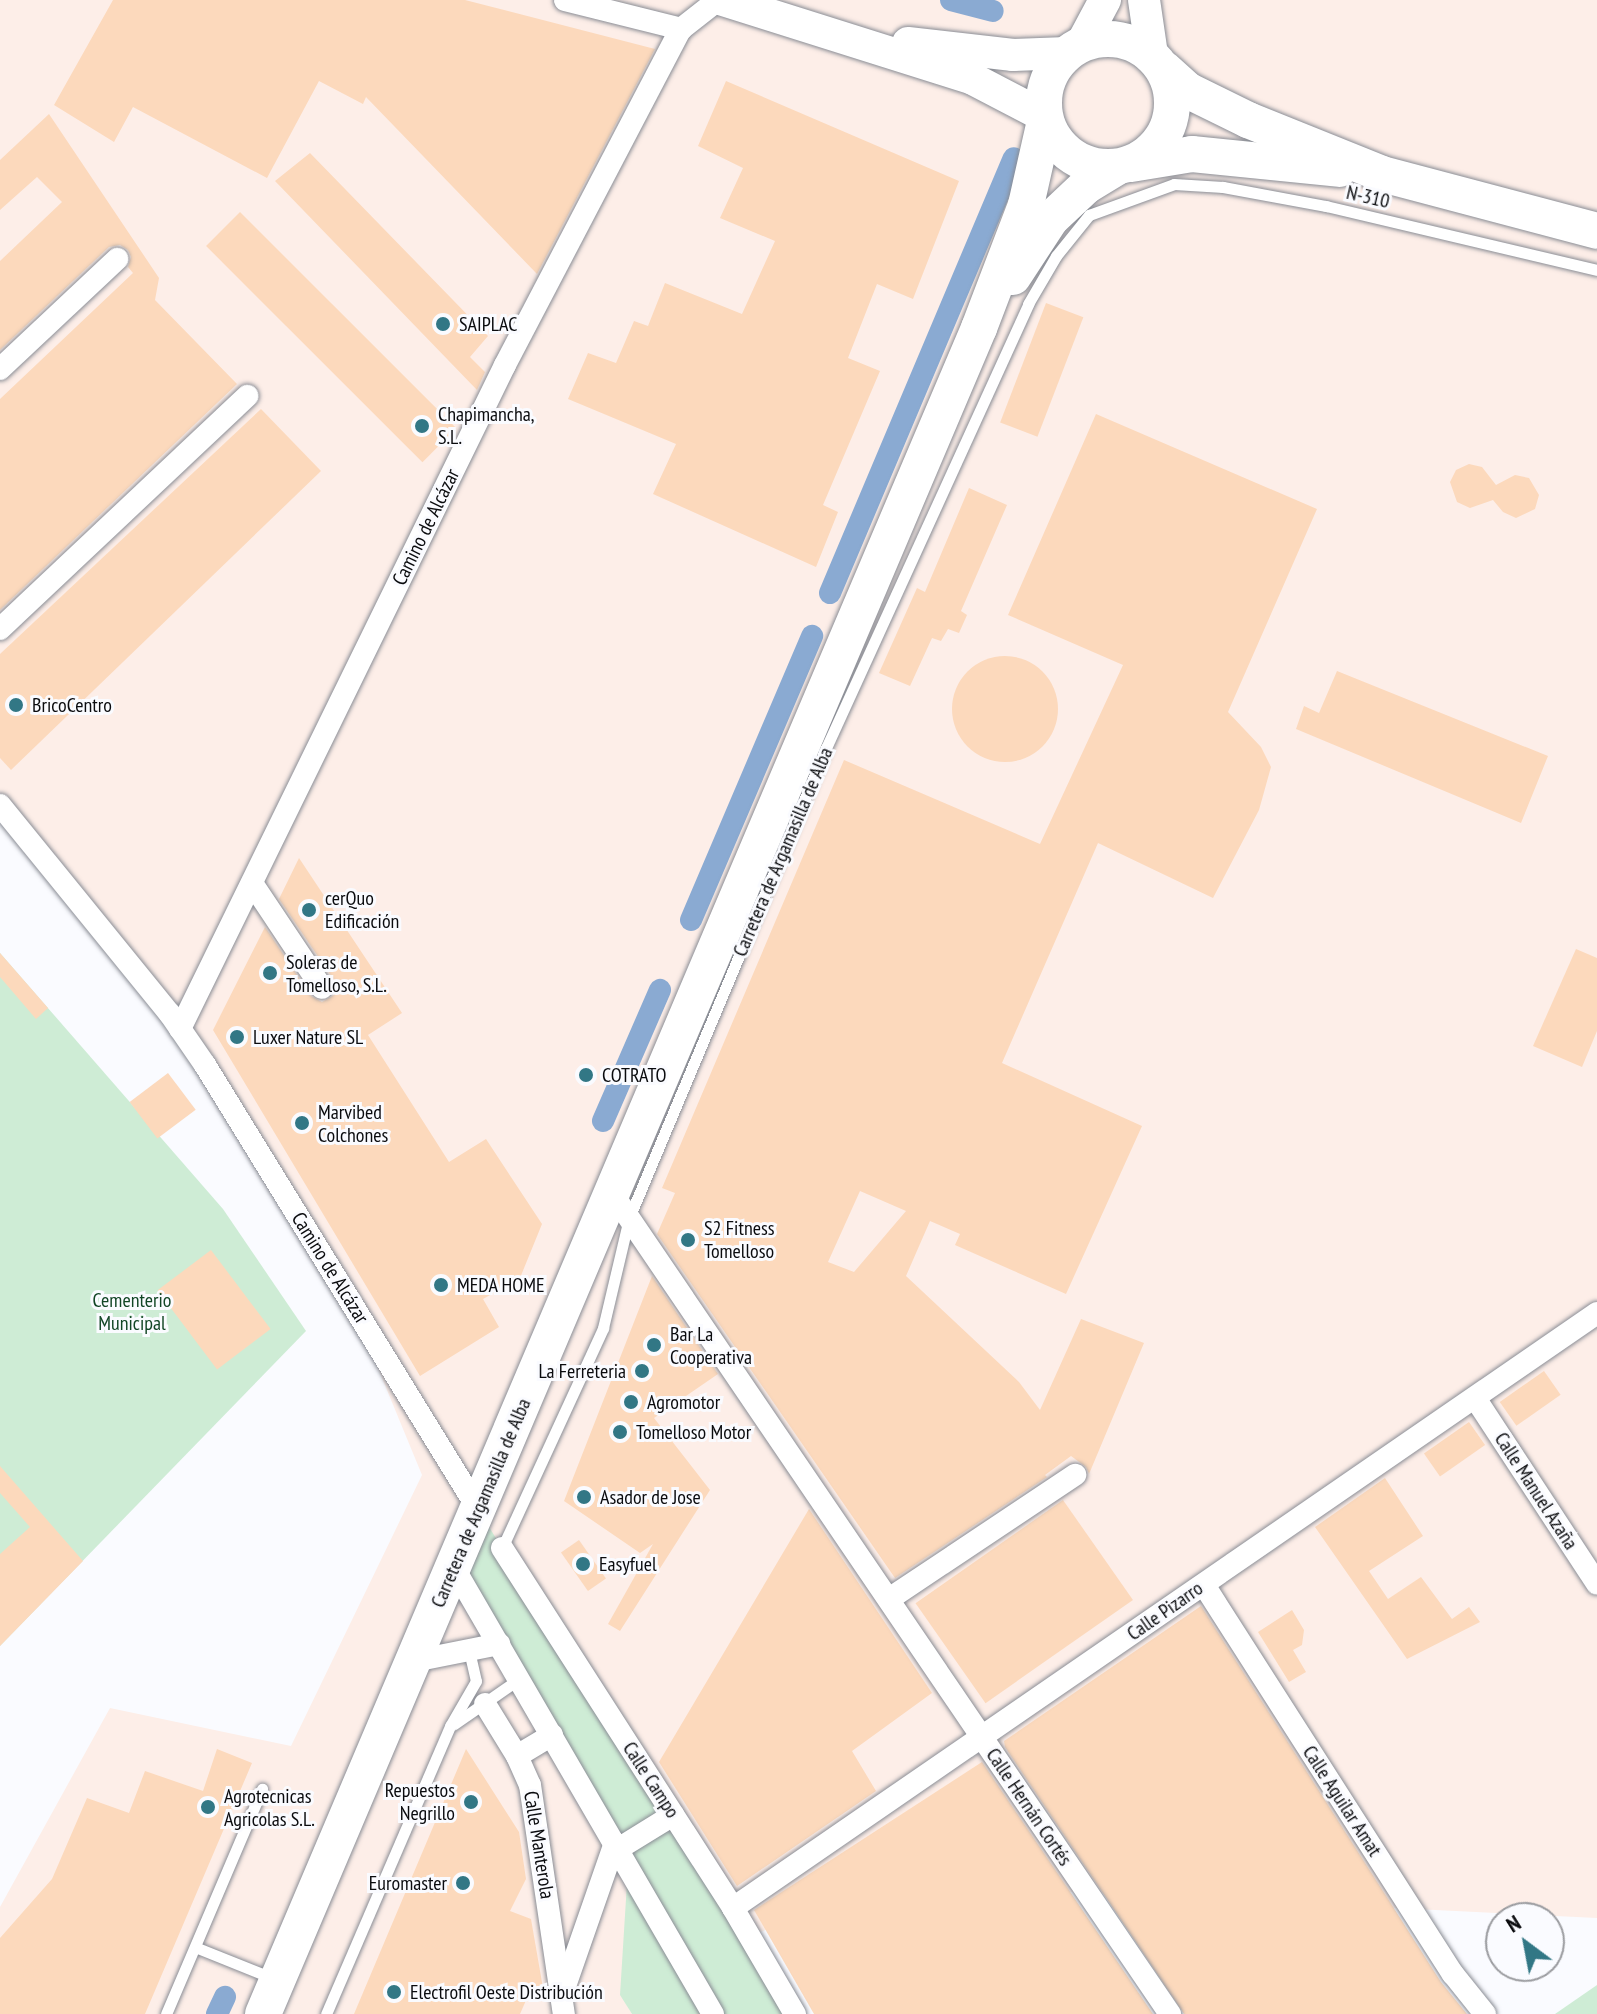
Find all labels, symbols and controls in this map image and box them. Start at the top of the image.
street label: N-310 [1344,180,1392,214]
place label: SAIPLAC [459,312,517,336]
marker: SAIPLAC [434,315,452,333]
place label: Chapimancha, S.L. [438,402,534,449]
marker: Chapimancha, S.L. [413,417,431,435]
street label: Camino de Alcázar [387,465,465,589]
place label: BricoCentro [32,693,112,717]
marker: BricoCentro [7,696,25,714]
street label: Carretera de Argamasilla de Alba [728,743,838,961]
place label: cerQuo Edificación [325,886,399,933]
marker: cerQuo Edificación [300,901,318,919]
place label: Soleras de Tomelloso, S.L. [286,950,388,997]
marker: Soleras de Tomelloso, S.L. [261,964,279,982]
place label: Luxer Nature SL [253,1025,363,1049]
marker: Luxer Nature SL [228,1028,246,1046]
place label: COTRATO [602,1063,667,1087]
marker: COTRATO [577,1066,595,1084]
place label: Marvibed Colchones [318,1100,388,1147]
marker: Marvibed Colchones [293,1114,311,1132]
street label: Camino de Alcázar [286,1208,374,1328]
place label: S2 Fitness Tomelloso [704,1216,774,1263]
marker: S2 Fitness Tomelloso [679,1231,697,1249]
place label: MEDA HOME [457,1273,545,1297]
marker: MEDA HOME [432,1276,450,1294]
park label: Cementerio Municipal [93,1288,171,1335]
place label: Bar La Cooperativa [670,1322,752,1369]
marker: Bar La Cooperativa [645,1336,663,1354]
place label: La Ferreteria [539,1359,626,1383]
marker: La Ferreteria [633,1362,651,1380]
place label: Agromotor [647,1390,720,1414]
marker: Agromotor [622,1393,640,1411]
street label: Carretera de Argamasilla de Alba [426,1394,536,1612]
place label: Tomelloso Motor [636,1420,751,1444]
marker: Tomelloso Motor [611,1423,629,1441]
street label: Calle Manuel Azaña [1489,1428,1583,1554]
place label: Asador de Jose [600,1485,701,1509]
marker: Asador de Jose [575,1488,593,1506]
place label: Easyfuel [599,1552,657,1576]
marker: Easyfuel [574,1555,592,1573]
street label: Calle Pizarro [1123,1576,1207,1646]
street label: Calle Campo [618,1737,684,1823]
street label: Calle Aguilar Amat [1297,1741,1387,1861]
street label: Calle Hernán Cortés [981,1744,1077,1870]
place label: Repuestos Negrillo [385,1778,455,1825]
place label: Agrotecnicas Agricolas S.L. [224,1784,315,1831]
street label: Calle Manterola [519,1789,559,1901]
marker: Repuestos Negrillo [462,1793,480,1811]
marker: Agrotecnicas Agricolas S.L. [199,1798,217,1816]
place label: Euromaster [369,1871,447,1895]
marker: Euromaster [454,1874,472,1892]
north arrow [1485,1902,1565,1982]
text: N [1501,1908,1526,1938]
place label: Electrofil Oeste Distribución [410,1980,603,2004]
marker: Electrofil Oeste Distribución [385,1983,403,2001]

